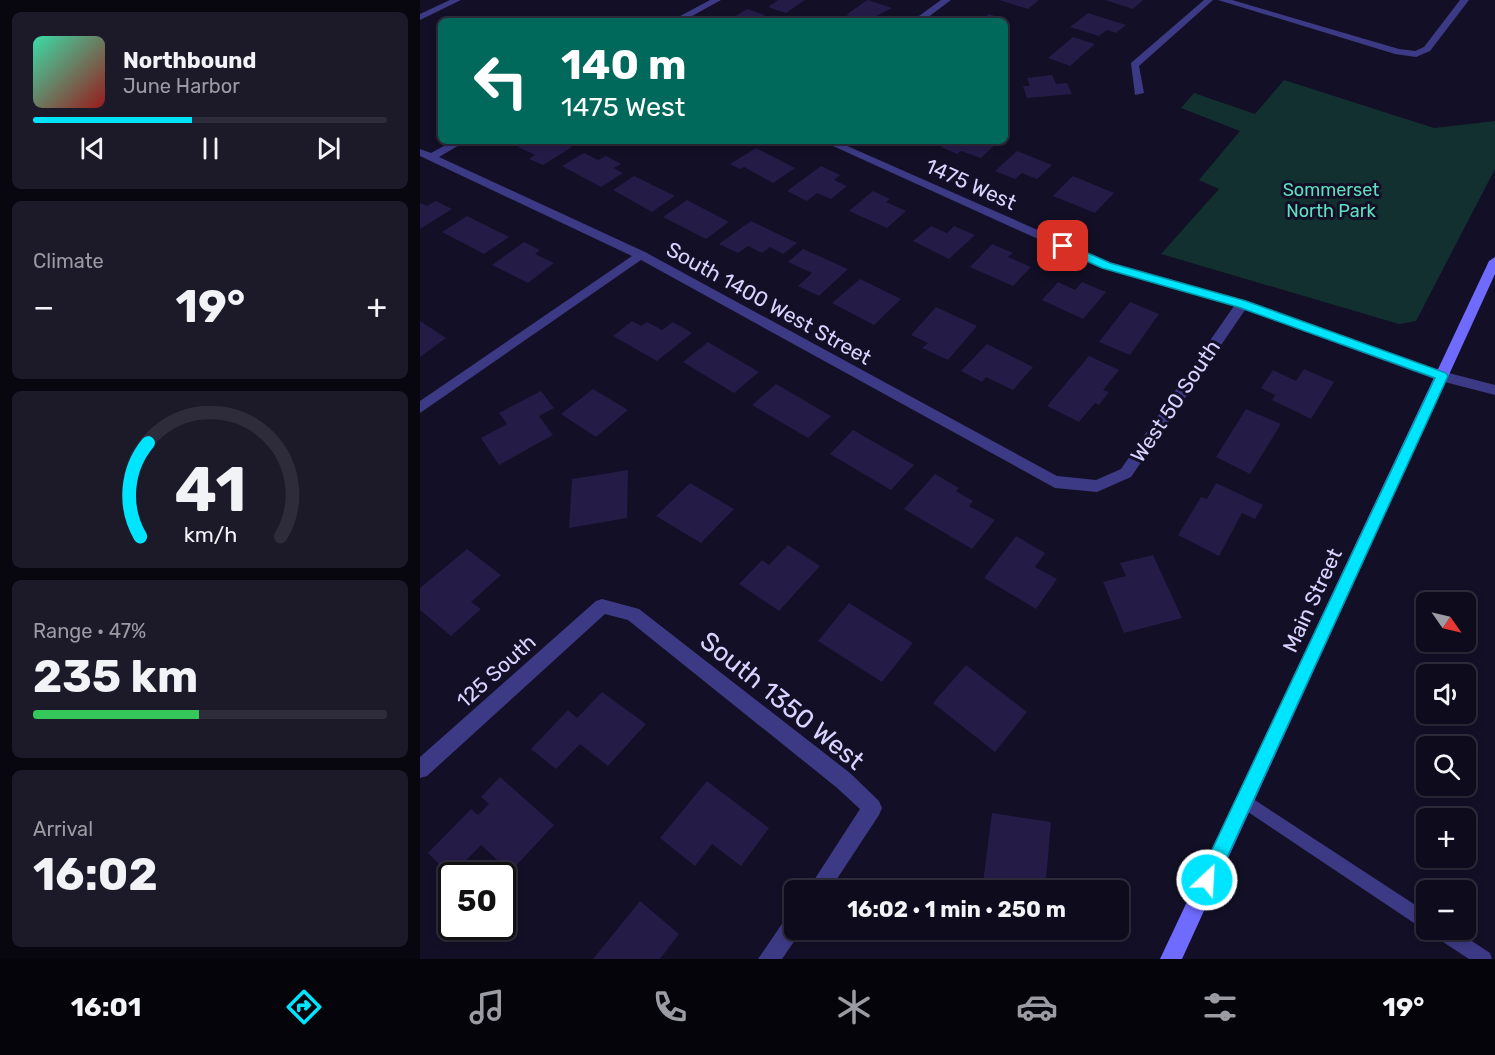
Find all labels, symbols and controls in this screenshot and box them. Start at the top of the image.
text: 140 m [561,40,687,90]
icon: left [462,42,540,120]
text: Northbound [123,47,256,74]
text: June Harbor [123,74,240,98]
text: 1475 West [561,91,685,123]
icon: previous [76,132,109,165]
icon: pause [194,132,227,165]
icon: next [312,132,345,165]
street label: 1475 West [922,153,1020,215]
park label: Sommerset North Park [1283,179,1379,222]
pin [1037,220,1088,271]
icon: arrive [1046,229,1079,262]
street label: South 1400 West Street [662,236,876,370]
text: Climate [33,249,104,273]
text: 19° [176,280,245,333]
text: − [33,287,54,326]
text: + [366,287,387,326]
street label: West 50 South [1125,335,1225,467]
text: 41 [174,453,246,527]
text: km/h [183,522,237,547]
street label: Main Street [1277,544,1347,656]
north arrow [1416,592,1476,652]
map controls [1416,592,1476,940]
text: Range · 47% [33,619,146,643]
street label: South 1350 West [694,625,870,777]
street label: 125 South [451,629,541,713]
text: 235 km [33,650,198,703]
button: sound [1416,664,1476,724]
button: search [1416,736,1476,796]
button: + [1416,808,1476,868]
text: Arrival [33,817,93,841]
text: 16:02 [33,848,158,901]
position arrow [1175,848,1239,912]
speed limit sign: 50 [438,862,516,940]
button: − [1416,880,1476,940]
text: 16:02 · 1 min · 250 m [847,896,1066,923]
icon: directions [283,986,325,1028]
icon: music [466,986,508,1028]
icon: phone [649,986,691,1028]
icon: climate [833,986,875,1028]
icon: car [1016,986,1058,1028]
icon: filters [1199,986,1241,1028]
text: 16:01 [71,991,141,1023]
text: 19° [1383,991,1424,1023]

